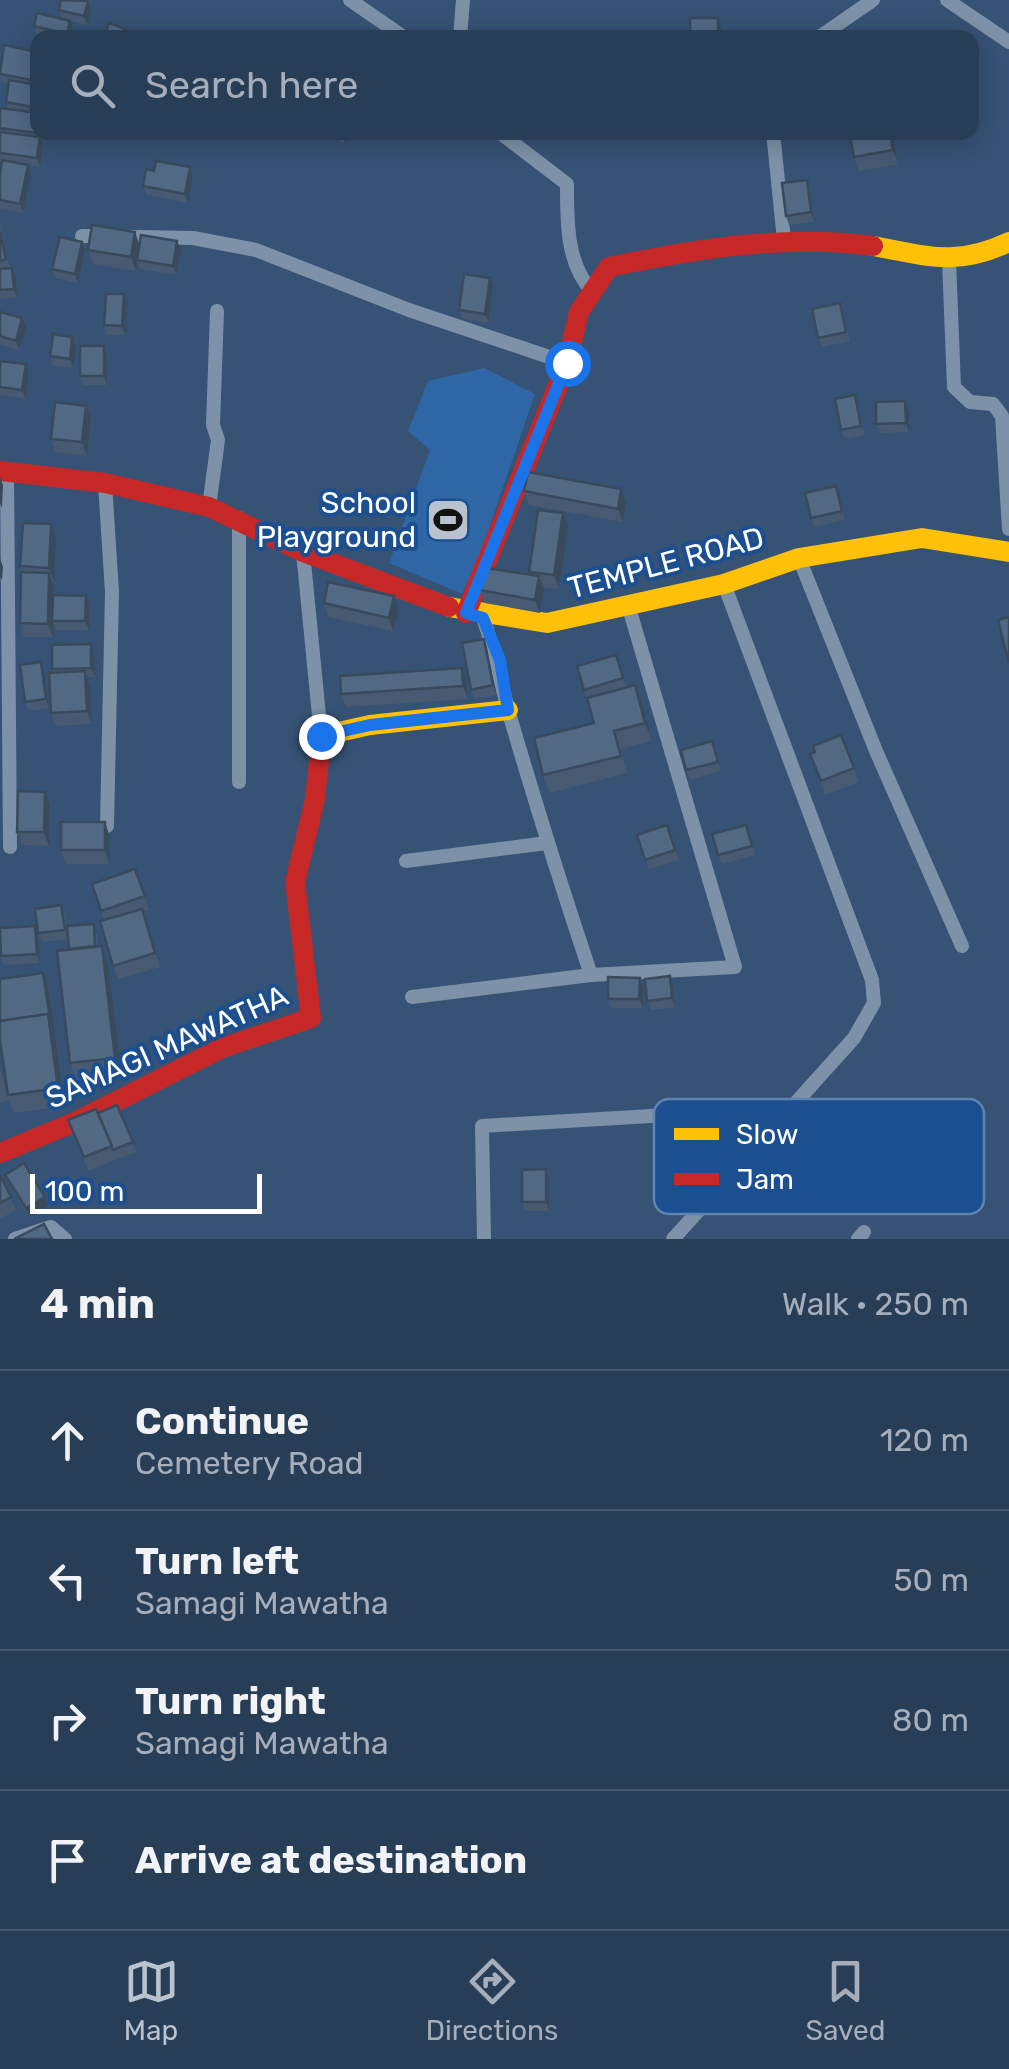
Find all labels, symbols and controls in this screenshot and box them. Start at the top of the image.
search box [30,30,979,140]
icon: search [65,58,120,113]
text: Search here [145,62,358,108]
route start [545,341,591,387]
place label: School Playground [257,485,416,555]
sports icon: School Playground [425,497,471,543]
street label: TEMPLE ROAD [564,520,768,606]
route end [299,714,345,760]
street label: SAMAGI MAWATHA [40,977,294,1117]
legend [654,1099,984,1214]
text: Slow [736,1118,798,1151]
text: Jam [736,1163,794,1196]
scale bar [30,1169,262,1214]
text: 100 m [45,1175,124,1208]
text: 4 min [40,1279,155,1329]
text: Walk · 250 m [782,1285,969,1323]
text: Continue [135,1398,309,1444]
icon: ahead [40,1413,95,1468]
text: 120 m [880,1421,969,1459]
text: Cemetery Road [135,1444,364,1482]
text: Turn left [135,1538,299,1584]
icon: left [40,1553,95,1608]
text: 50 m [893,1561,969,1599]
text: Samagi Mawatha [135,1584,389,1622]
text: Turn right [135,1678,326,1724]
icon: right [40,1693,95,1748]
text: 80 m [892,1701,969,1739]
text: Samagi Mawatha [135,1724,389,1762]
icon: arrive [40,1833,95,1888]
text: Arrive at destination [135,1837,527,1883]
tab: Map [124,1954,179,2047]
tab: Directions [426,1954,558,2047]
tab: Saved [805,1954,885,2047]

